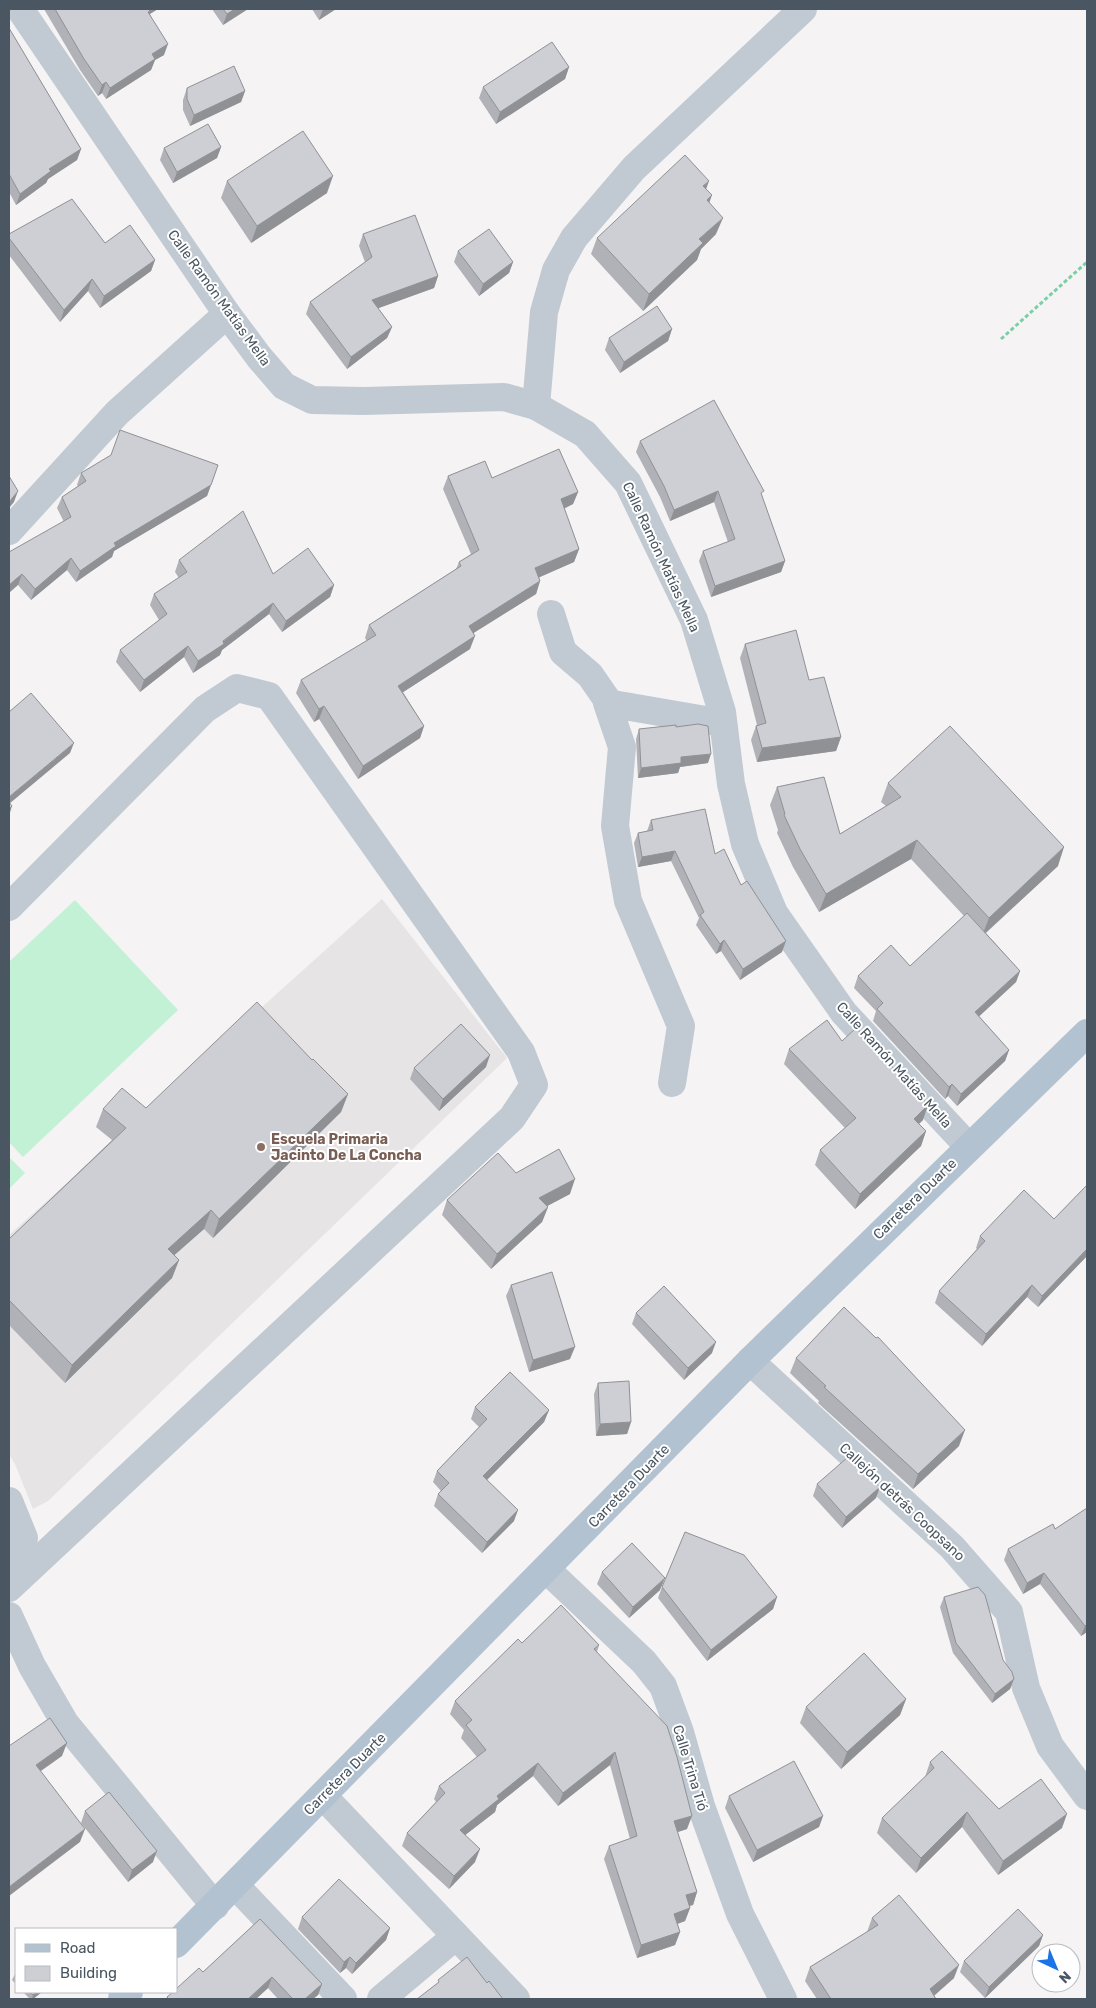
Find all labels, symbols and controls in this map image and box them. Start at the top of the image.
street label: Calle Ramón Matías Mella [164,227,274,369]
street label: Calle Ramón Matías Mella [619,479,703,635]
street label: Calle Ramón Matías Mella [833,998,955,1132]
place label: Escuela Primaria Jacinto De La Concha [271,1131,422,1164]
marker: Escuela Primaria Jacinto De La Concha [255,1141,267,1153]
street label: Carretera Duarte [870,1155,960,1243]
street label: Callejón detrás Coopsano [836,1439,968,1565]
street label: Carretera Duarte [585,1441,673,1531]
street label: Calle Trina Tió [669,1723,711,1813]
street label: Carretera Duarte [300,1729,390,1819]
legend [15,1928,178,1993]
text: Road [60,1939,96,1957]
north arrow [1031,1943,1081,1993]
text: Building [60,1964,117,1982]
text: N [1055,1967,1074,1987]

